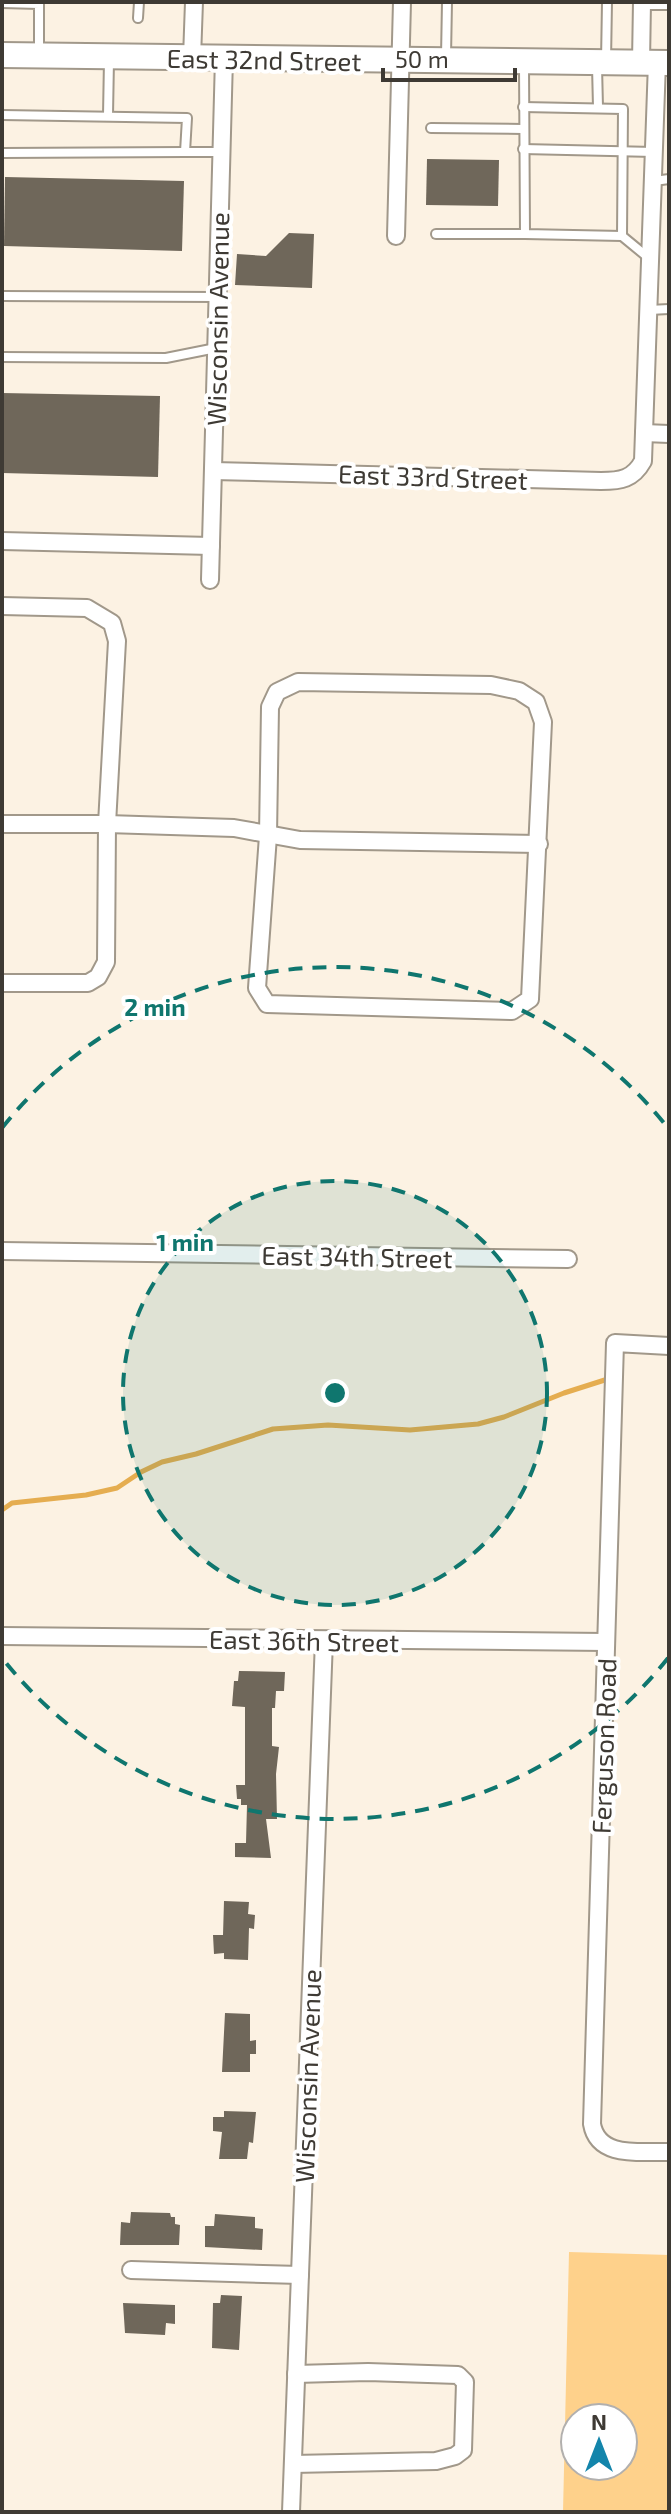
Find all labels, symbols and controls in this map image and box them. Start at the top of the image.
scale bar [383,32,515,82]
street label: East 32nd Street [166,42,362,76]
text: 50 m [395,44,449,73]
street label: Wisconsin Avenue [200,212,234,426]
street label: East 33rd Street [338,457,528,495]
text: 2 min [124,992,186,1021]
text: 1 min [156,1227,214,1256]
street label: East 34th Street [261,1239,453,1273]
centre of rings [321,1379,349,1407]
street label: East 36th Street [209,1623,399,1657]
street label: Ferguson Road [584,1658,622,1834]
street label: Wisconsin Avenue [288,1969,326,2183]
north arrow [559,2402,639,2482]
text: N [591,2408,607,2434]

